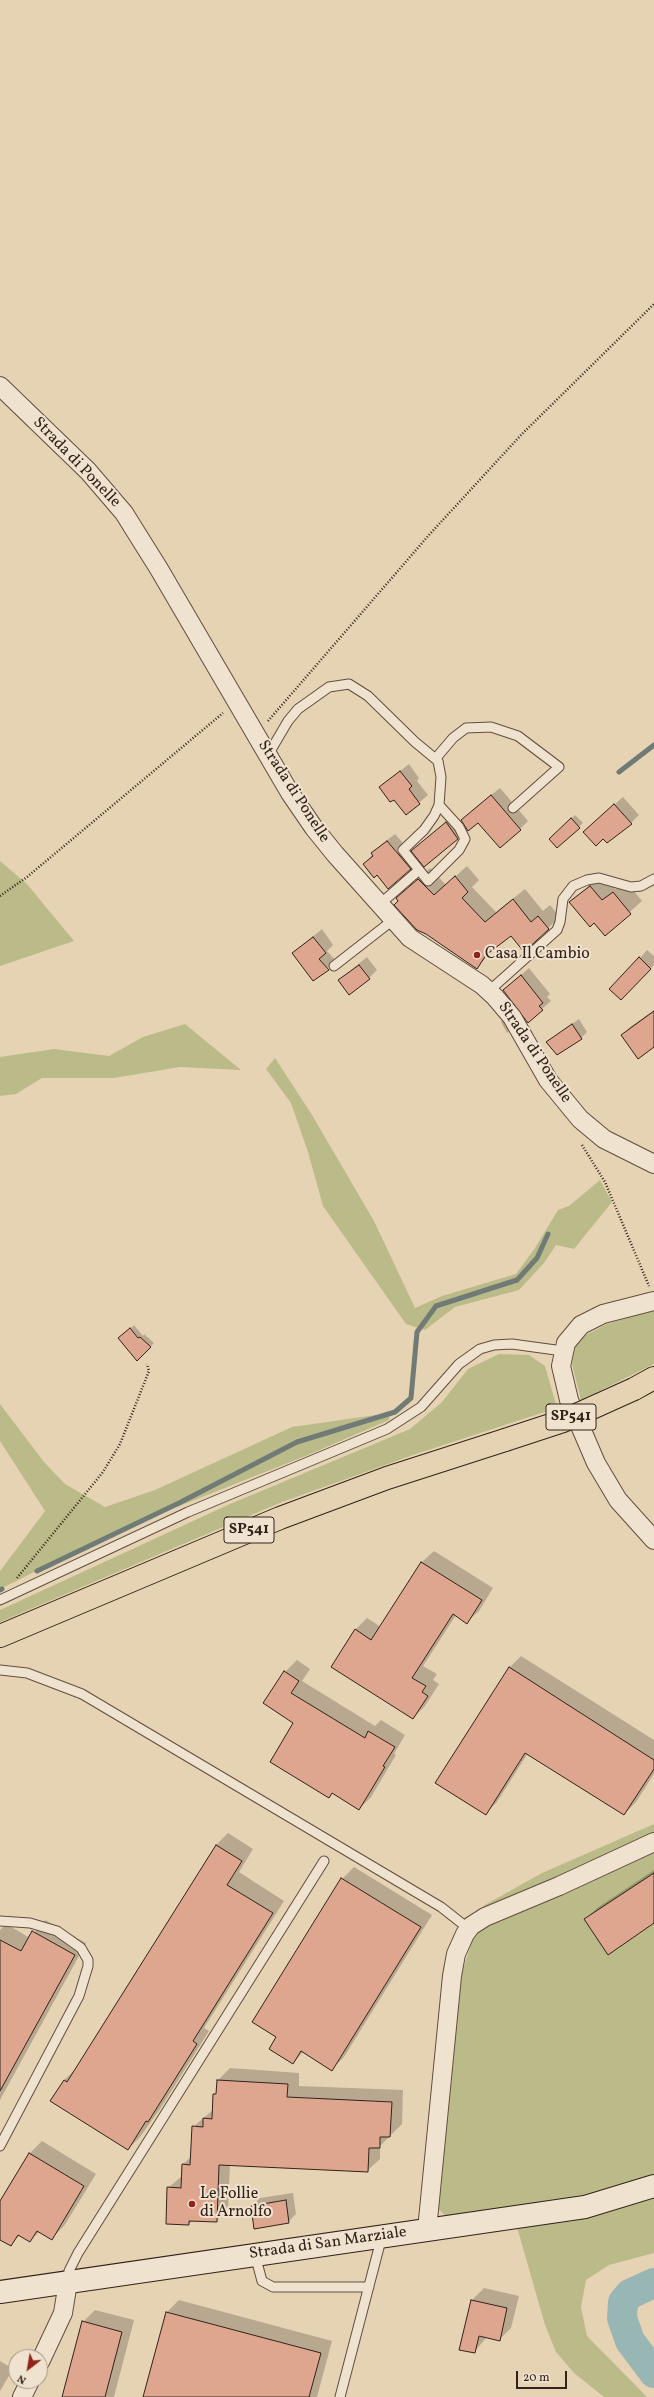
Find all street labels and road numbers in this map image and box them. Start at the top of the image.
street label: Strada di Ponelle [28,414,124,512]
street label: Strada di Ponelle [253,737,333,847]
street label: Strada di Ponelle [493,999,575,1107]
road number: SP541 [546,1404,596,1430]
road number: SP541 [224,1517,274,1543]
street label: Strada di San Marziale [248,2223,408,2265]

